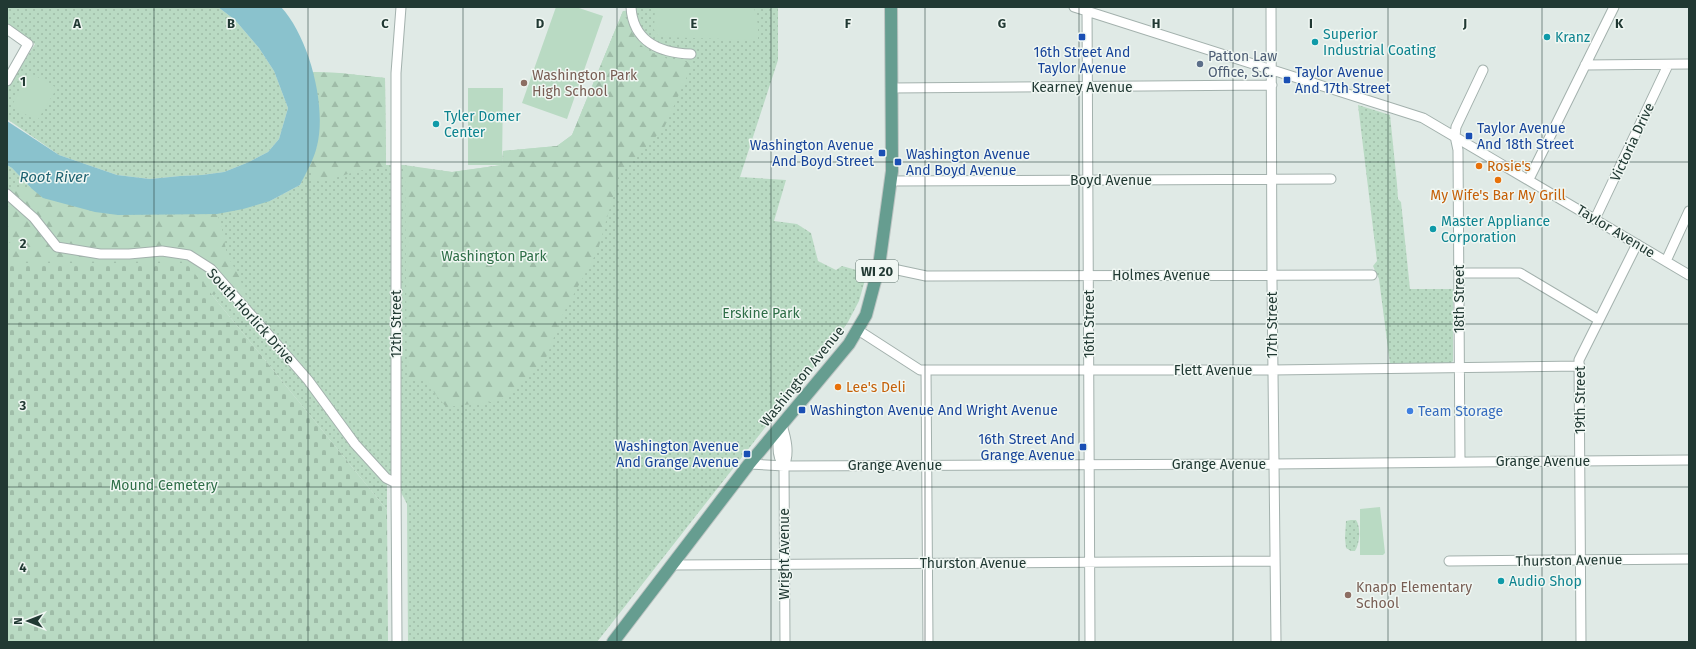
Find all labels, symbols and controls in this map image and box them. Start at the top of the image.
text: A [72,16,81,31]
text: B [227,16,235,31]
text: C [381,16,389,31]
text: D [536,16,545,31]
text: E [691,16,698,31]
text: F [845,16,852,31]
text: G [998,16,1006,31]
text: H [1152,16,1160,31]
text: I [1309,16,1313,31]
text: J [1462,16,1467,31]
text: K [1615,16,1624,31]
place label: Superior Industrial Coating [1323,26,1437,59]
place label: Kranz [1555,29,1590,46]
marker: 16th Street And Taylor Avenue [1077,32,1087,42]
marker: Kranz [1542,32,1552,42]
marker: Superior Industrial Coating [1310,37,1320,47]
place label: 16th Street And Taylor Avenue [1034,44,1130,77]
place label: Patton Law Office, S.C. [1208,48,1277,81]
marker: Patton Law Office, S.C. [1195,59,1205,69]
place label: Taylor Avenue And 17th Street [1295,64,1391,97]
place label: Washington Park High School [532,67,638,100]
text: 1 [20,74,26,89]
marker: Taylor Avenue And 17th Street [1282,75,1292,85]
marker: Washington Park High School [519,78,529,88]
street label: Kearney Avenue [1031,79,1133,96]
street label: Victoria Drive [1607,100,1658,184]
place label: Tyler Domer Center [444,108,521,141]
marker: Tyler Domer Center [431,119,441,129]
place label: Taylor Avenue And 18th Street [1477,120,1575,153]
marker: Taylor Avenue And 18th Street [1464,131,1474,141]
place label: Washington Avenue And Boyd Street [750,137,875,170]
place label: Washington Avenue And Boyd Avenue [906,146,1030,179]
marker: Washington Avenue And Boyd Street [877,148,887,158]
marker: Washington Avenue And Boyd Avenue [893,157,903,167]
place label: Rosie's [1487,158,1531,175]
marker: Rosie's [1474,161,1484,171]
water label: Root River [19,168,90,186]
street label: Boyd Avenue [1070,172,1152,189]
marker: My Wife's Bar My Grill [1493,175,1503,185]
place label: My Wife's Bar My Grill [1430,187,1566,204]
street label: Taylor Avenue [1573,201,1658,262]
place label: Master Appliance Corporation [1441,213,1550,246]
marker: Master Appliance Corporation [1428,224,1438,234]
text: 2 [20,236,27,251]
park label: Washington Park [441,248,547,265]
road number: WI 20 [856,260,898,282]
street label: 18th Street [1451,264,1468,333]
street label: South Horlick Drive [203,265,298,368]
street label: Holmes Avenue [1112,267,1210,284]
street label: 12th Street [388,289,405,358]
street label: 16th Street [1081,289,1098,358]
street label: 17th Street [1264,290,1281,359]
park label: Erskine Park [722,305,800,322]
street label: Washington Avenue [757,323,848,430]
street label: Flett Avenue [1174,362,1252,379]
street label: 19th Street [1572,365,1589,434]
place label: Lee's Deli [846,379,906,396]
marker: Lee's Deli [833,382,843,392]
text: 3 [19,398,27,413]
place label: Washington Avenue And Wright Avenue [810,402,1058,419]
place label: Team Storage [1418,403,1503,420]
marker: Washington Avenue And Wright Avenue [797,405,807,415]
marker: Team Storage [1405,406,1415,416]
place label: 16th Street And Grange Avenue [978,431,1075,464]
place label: Washington Avenue And Grange Avenue [615,438,739,471]
marker: 16th Street And Grange Avenue [1078,442,1088,452]
marker: Washington Avenue And Grange Avenue [742,449,752,459]
street label: Grange Avenue [1496,453,1590,470]
street label: Grange Avenue [1172,456,1266,473]
street label: Grange Avenue [848,457,942,474]
park label: Mound Cemetery [110,477,218,494]
street label: Wright Avenue [776,508,793,600]
street label: Thurston Avenue [1516,551,1623,570]
street label: Thurston Avenue [920,555,1026,572]
text: 4 [19,560,27,575]
place label: Audio Shop [1509,573,1582,590]
marker: Audio Shop [1496,576,1506,586]
place label: Knapp Elementary School [1356,579,1472,612]
marker: Knapp Elementary School [1343,590,1353,600]
north arrow [8,601,48,641]
text: N [12,617,25,625]

